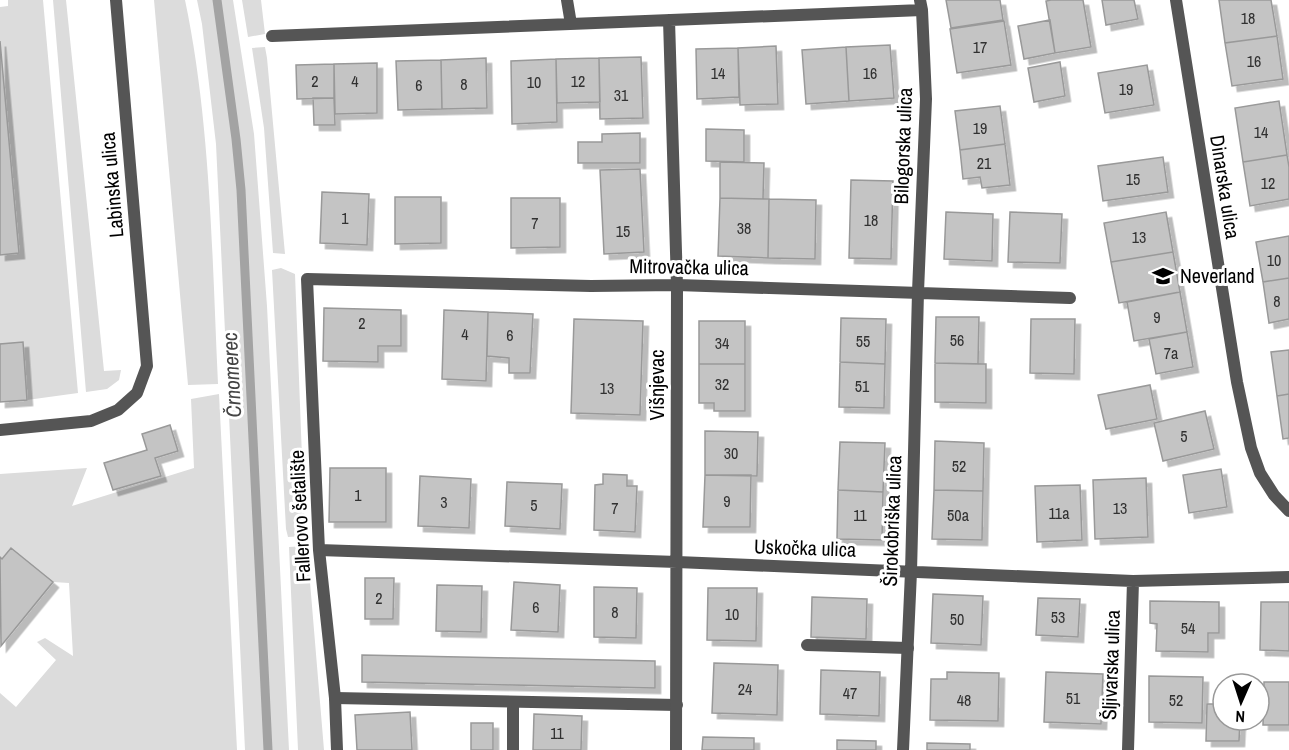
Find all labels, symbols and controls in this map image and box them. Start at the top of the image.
house number: 18 [1241,7,1255,29]
house number: 17 [973,36,987,58]
house number: 16 [1247,50,1261,72]
house number: 14 [711,62,725,84]
house number: 16 [863,62,877,84]
house number: 2 [311,70,319,92]
house number: 4 [351,70,359,92]
house number: 12 [571,70,585,92]
house number: 10 [527,71,541,93]
house number: 8 [460,73,468,95]
house number: 6 [415,74,423,96]
house number: 19 [1119,78,1133,100]
house number: 31 [614,84,629,106]
street label: Bilogorska ulica [887,87,918,205]
house number: 19 [973,117,987,139]
house number: 14 [1254,121,1268,143]
street label: Labinska ulica [93,131,130,239]
street label: Dinarska ulica [1204,133,1247,241]
house number: 21 [977,152,992,174]
house number: 15 [1126,168,1140,190]
house number: 12 [1261,172,1275,194]
house number: 1 [341,207,349,229]
house number: 18 [864,209,878,231]
house number: 7 [531,212,539,234]
house number: 38 [737,217,751,239]
house number: 15 [616,220,630,242]
house number: 13 [1132,226,1146,248]
house number: 10 [1267,249,1281,271]
street label: Mitrovačka ulica [629,252,749,281]
place label: Neverland [1180,262,1255,289]
school or university icon: Neverland [1151,264,1175,288]
house number: 8 [1273,290,1281,312]
house number: 9 [1153,306,1161,328]
house number: 2 [358,312,366,334]
house number: 4 [461,323,469,345]
house number: 6 [506,324,514,346]
house number: 56 [950,329,964,351]
house number: 55 [856,330,870,352]
water label: Črnomerec [215,331,248,418]
house number: 34 [715,332,729,354]
house number: 7a [1164,342,1179,364]
street label: Višnjevac [643,350,670,420]
house number: 32 [715,373,729,395]
house number: 51 [855,375,870,397]
house number: 13 [600,377,614,399]
house number: 5 [1180,425,1188,447]
house number: 30 [724,442,738,464]
street label: Fallerovo šetalište [283,449,316,583]
street label: Širokobriška ulica [876,455,907,587]
house number: 52 [952,455,966,477]
house number: 1 [354,484,362,506]
house number: 9 [723,490,731,512]
house number: 3 [440,491,448,513]
house number: 5 [530,494,538,516]
house number: 7 [611,497,619,519]
house number: 13 [1113,497,1127,519]
house number: 11a [1049,502,1070,524]
house number: 11 [853,504,868,526]
house number: 50a [947,504,970,526]
street label: Uskočka ulica [754,532,857,563]
house number: 2 [375,587,383,609]
house number: 6 [532,596,540,618]
house number: 8 [611,601,619,623]
house number: 10 [725,603,739,625]
house number: 53 [1051,606,1065,628]
house number: 50 [950,608,964,630]
street label: Šljivarska ulica [1095,609,1126,721]
house number: 54 [1181,617,1195,639]
north arrow [1211,672,1271,732]
house number: 24 [738,678,752,700]
house number: 47 [843,682,857,704]
house number: 51 [1066,687,1081,709]
house number: 48 [957,689,971,711]
house number: 52 [1169,689,1183,711]
text: N [1235,706,1246,728]
house number: 11 [550,722,565,744]

